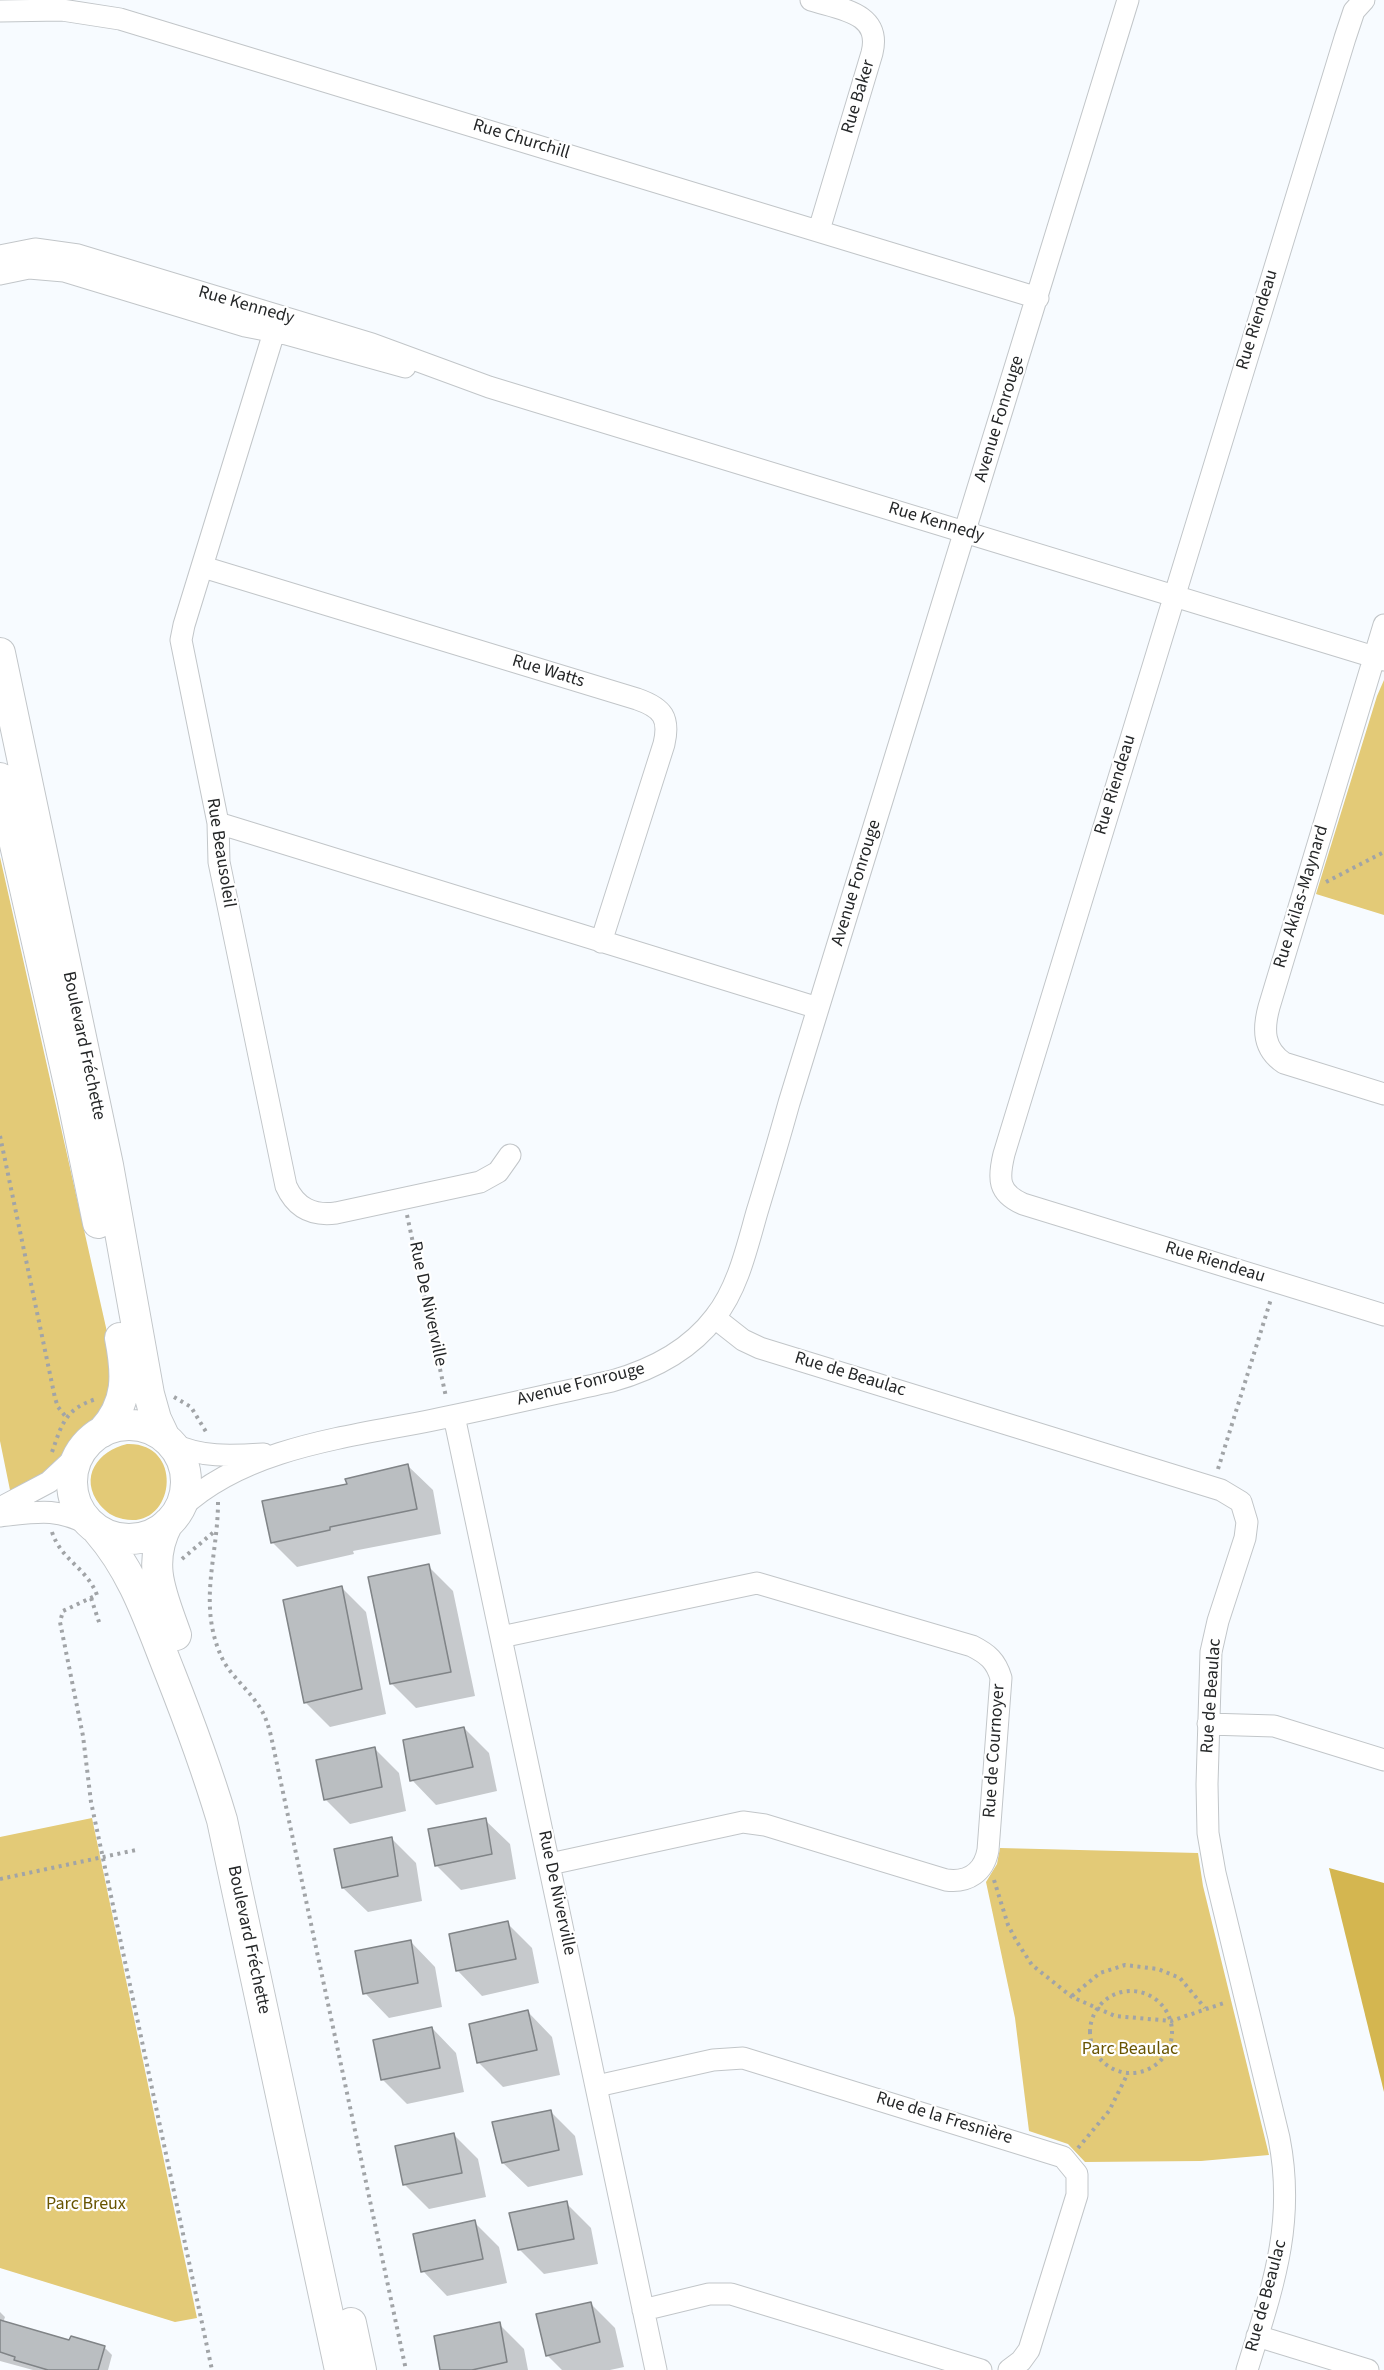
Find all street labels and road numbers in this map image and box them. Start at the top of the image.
street label: Rue Baker [838,58,880,136]
street label: Rue Churchill [470,115,572,165]
street label: Rue Riendeau [1233,267,1283,373]
street label: Rue Kennedy [196,282,296,330]
street label: Avenue Fonrouge [971,353,1029,485]
street label: Rue Kennedy [886,498,986,548]
street label: Rue Watts [509,651,587,693]
street label: Rue Riendeau [1091,732,1141,838]
street label: Rue Beausoleil [201,797,239,909]
street label: Avenue Fonrouge [828,817,886,949]
street label: Rue Akilas-Maynard [1270,823,1334,971]
street label: Boulevard Fréchette [57,970,109,1122]
street label: Rue Riendeau [1162,1238,1268,1288]
street label: Rue De Niverville [403,1240,451,1368]
street label: Rue de Beaulac [792,1348,908,1402]
street label: Avenue Fonrouge [515,1359,647,1411]
street label: Rue de Beaulac [1197,1638,1227,1754]
street label: Rue de Cournoyer [980,1683,1010,1819]
street label: Rue De Niverville [532,1829,580,1957]
street label: Boulevard Fréchette [222,1864,274,2016]
street label: Rue de la Fresnière [873,2088,1015,2150]
street label: Rue de Beaulac [1242,2238,1292,2354]

